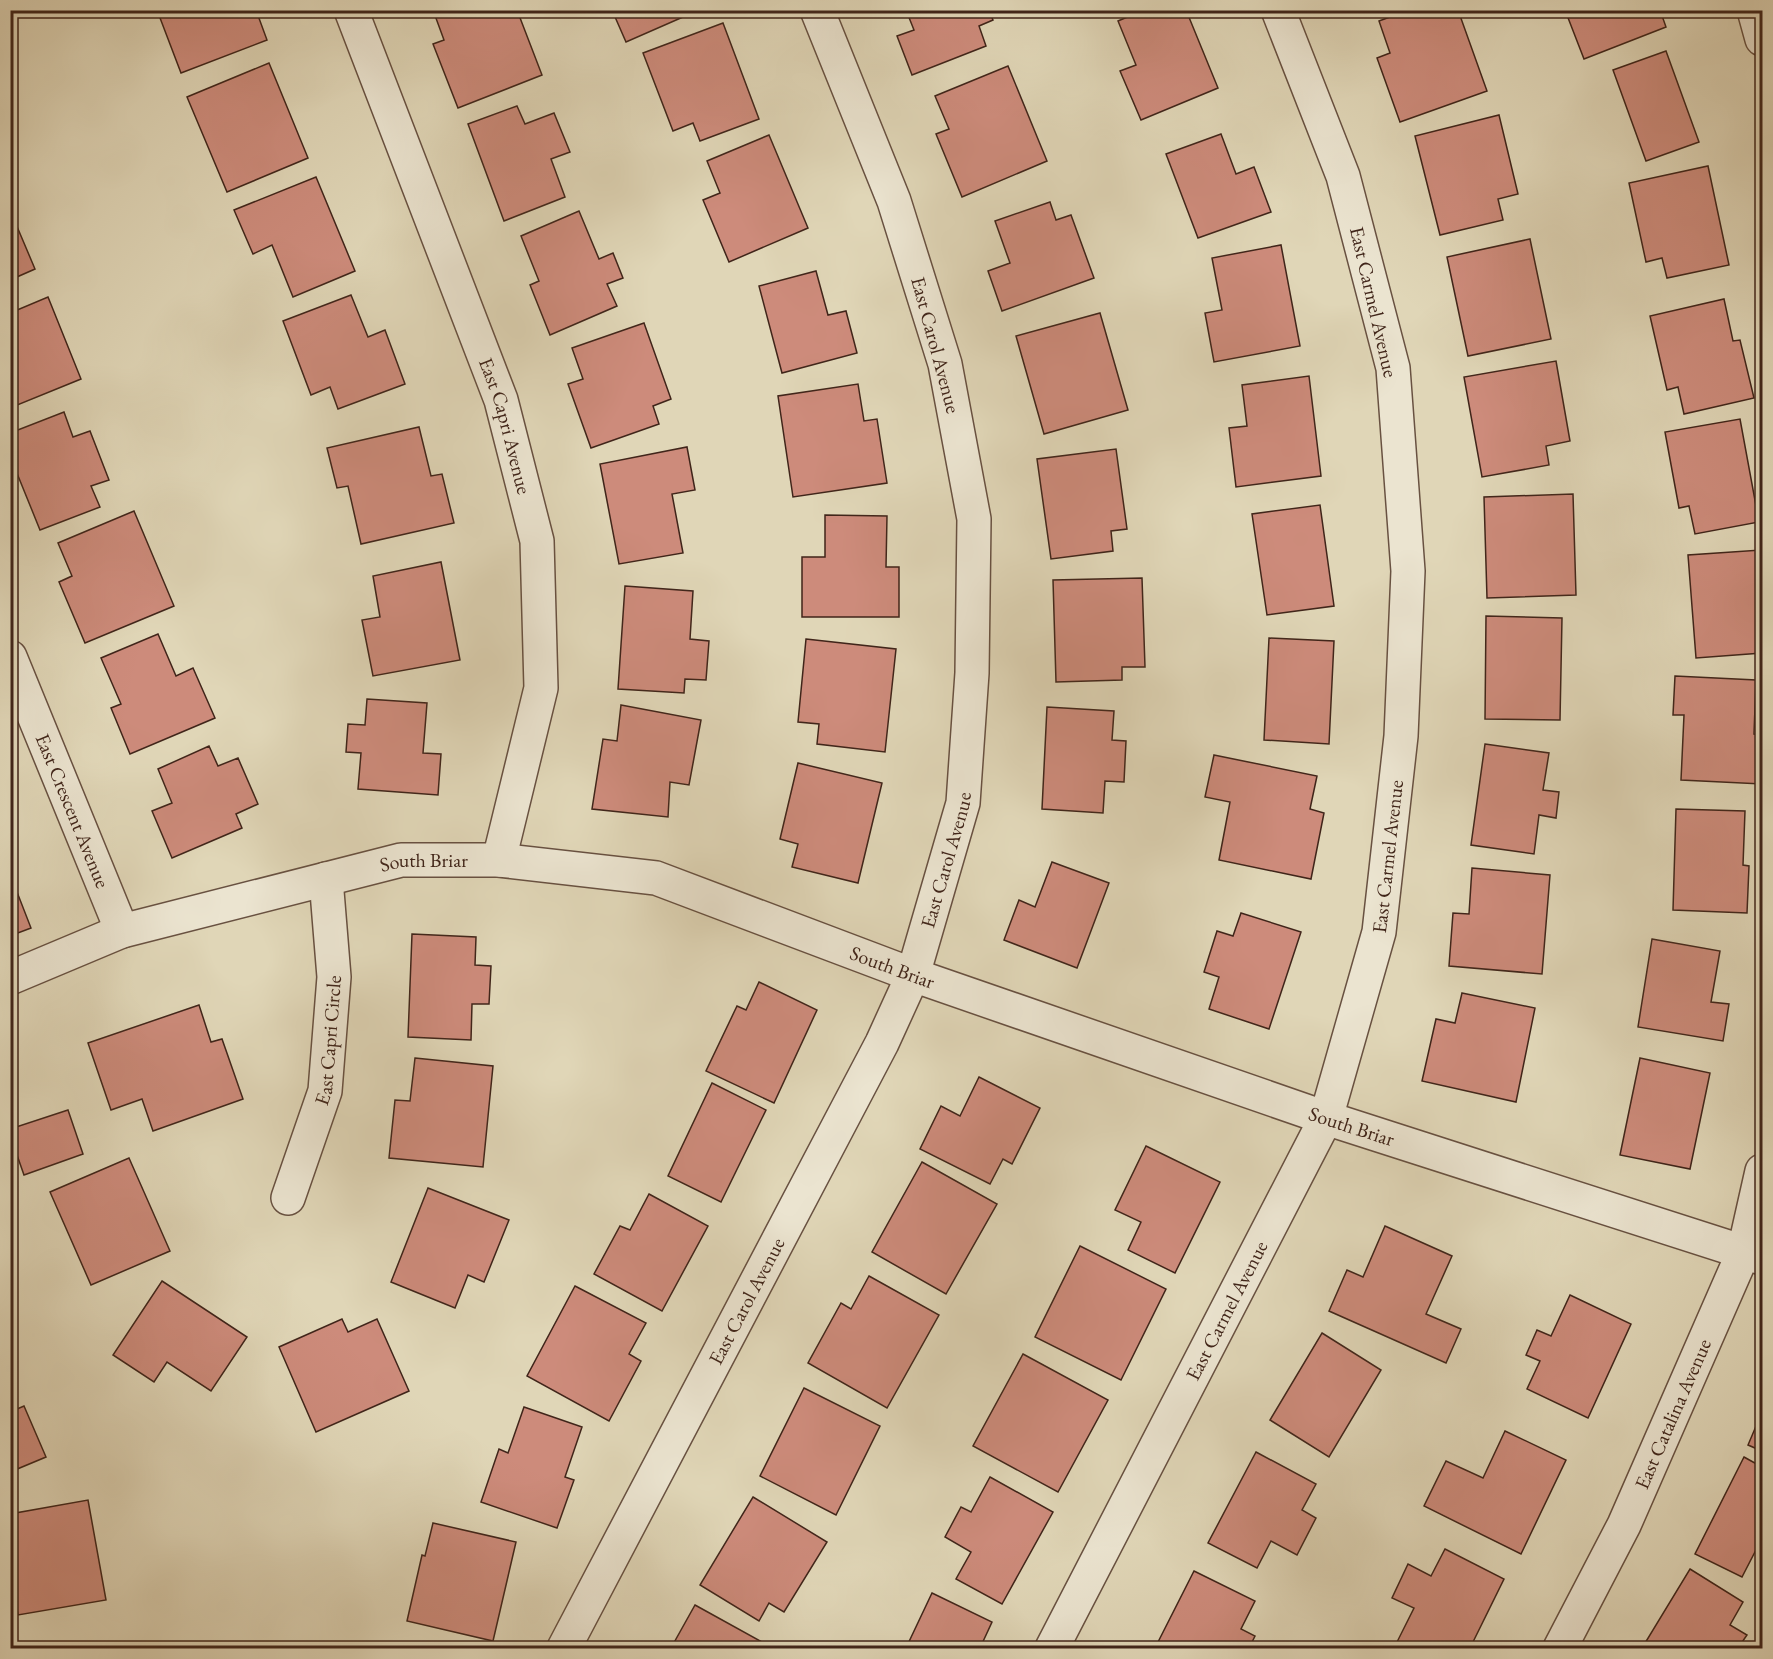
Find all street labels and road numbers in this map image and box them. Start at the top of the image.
street label: East Carmel Avenue [1344,224,1404,380]
street label: East Carol Avenue [905,274,967,416]
street label: East Capri Avenue [473,354,538,497]
street label: East Crescent Avenue [30,730,116,892]
street label: East Carmel Avenue [1366,778,1409,935]
street label: East Carol Avenue [914,791,977,931]
street label: South Briar [377,847,468,878]
street label: South Briar [846,939,938,995]
street label: East Capri Circle [308,974,347,1109]
street label: South Briar [1305,1100,1398,1152]
street label: East Carol Avenue [702,1233,791,1369]
street label: East Carmel Avenue [1180,1236,1274,1385]
street label: East Catalina Avenue [1628,1334,1717,1493]

